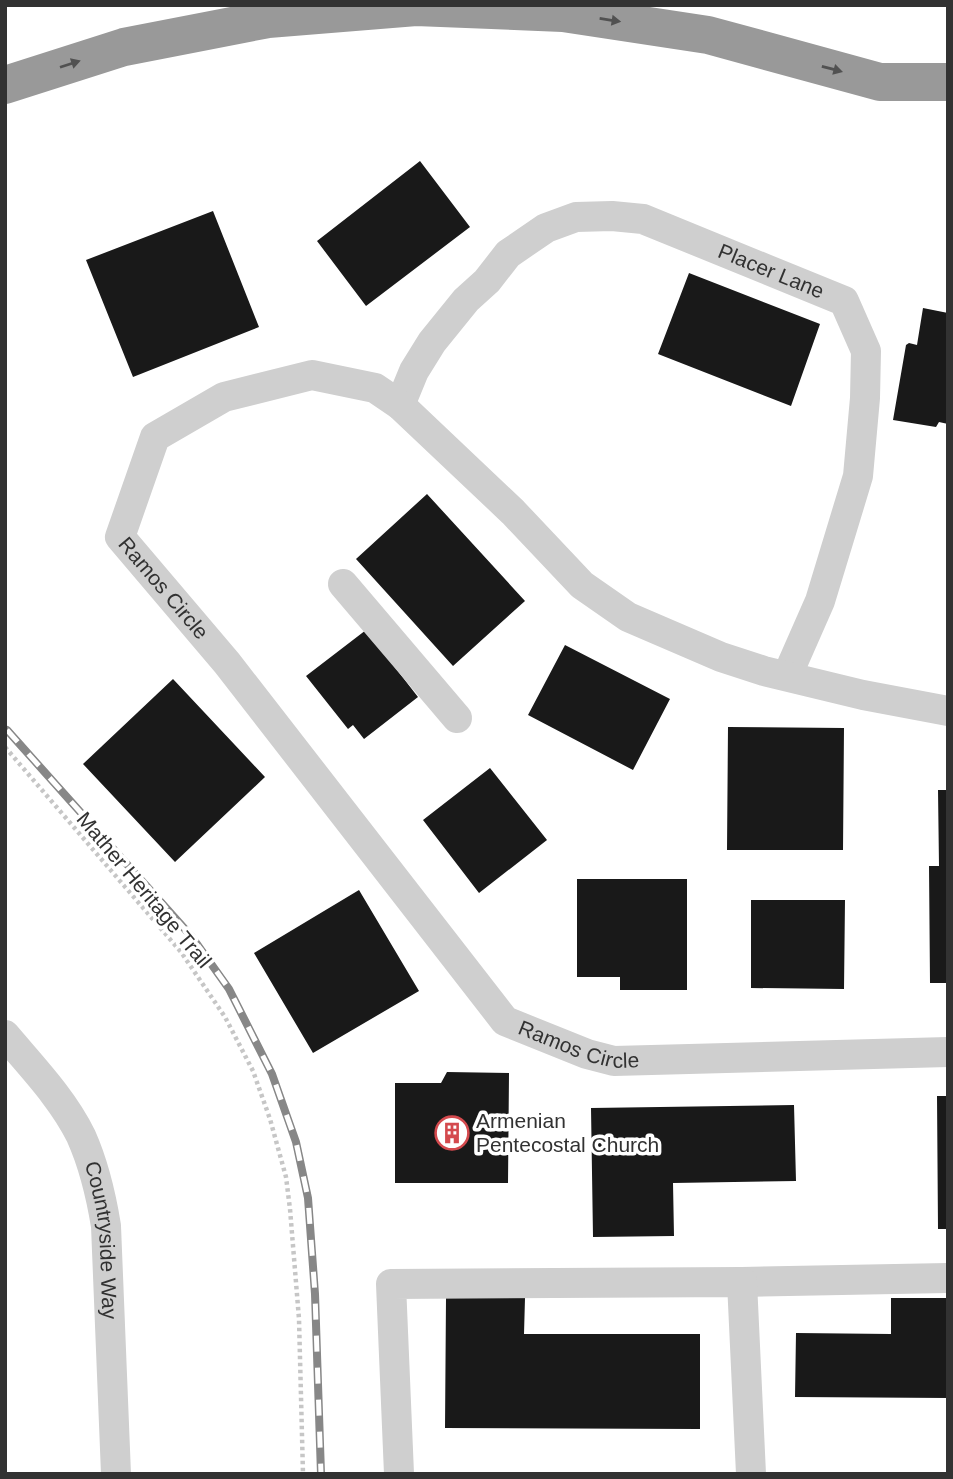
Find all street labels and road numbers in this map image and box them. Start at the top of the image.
street label: Placer Lane [715,239,828,303]
street label: Ramos Circle [114,532,213,643]
street label: Mather Heritage Trail [73,807,216,972]
street label: Ramos Circle [515,1016,640,1072]
street label: Countryside Way [81,1158,122,1320]

